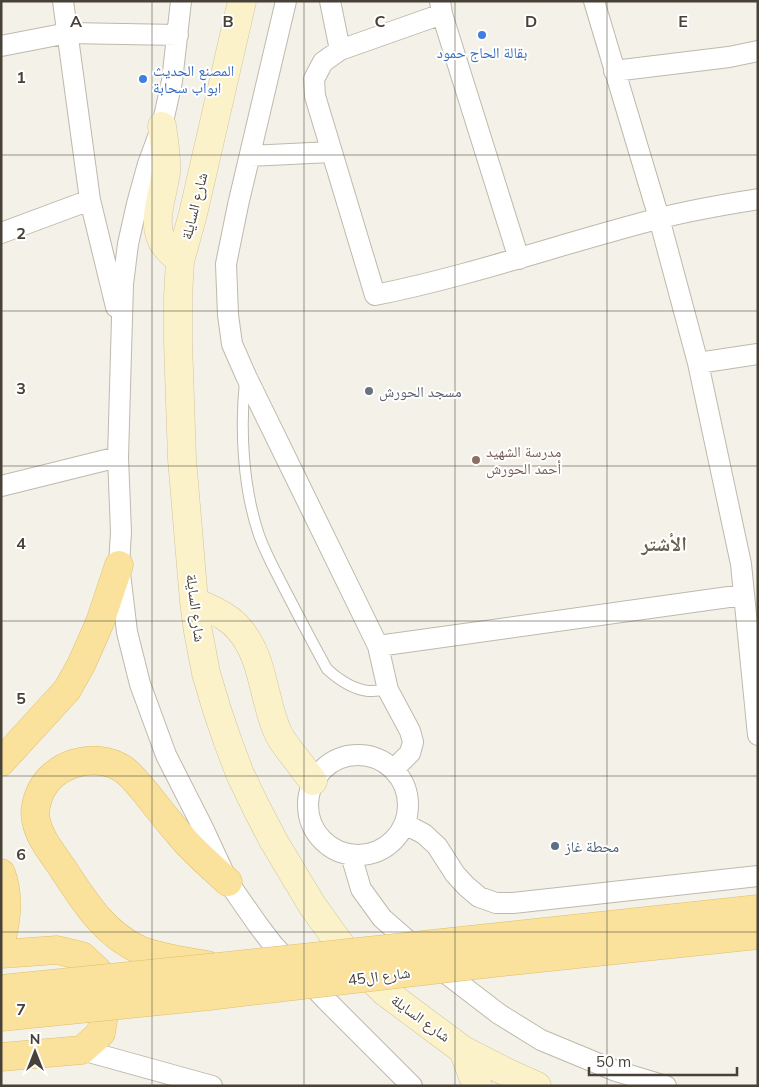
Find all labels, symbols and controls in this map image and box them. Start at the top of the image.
text: A [70,11,82,31]
text: B [222,11,234,31]
text: C [375,11,386,31]
text: D [525,11,537,31]
text: E [678,11,688,31]
marker: بقالة الحاج حمود [476,29,488,41]
place label: بقالة الحاج حمود [437,43,527,63]
place label: المصنع الحديث ابواب سحابة [153,61,234,97]
text: 1 [16,67,26,87]
marker: المصنع الحديث ابواب سحابة [137,73,149,85]
street label: شارع السايلة [176,170,213,242]
text: 2 [16,223,26,243]
text: 3 [16,378,26,398]
place label: مسجد الحورش [379,382,462,402]
marker: مسجد الحورش [363,385,375,397]
place label: مدرسة الشهيد أحمد الحورش [486,442,561,479]
marker: مدرسة الشهيد أحمد الحورش [470,454,482,466]
district label: الأشتر [640,531,687,556]
text: 4 [16,533,26,553]
street label: شارع السايلة [181,573,210,643]
text: 5 [16,688,26,708]
place label: محطة غاز [564,837,619,856]
marker: محطة غاز [549,840,561,852]
text: 6 [16,844,26,864]
street label: شارع ال45 [347,963,412,990]
street label: شارع السايلة [387,990,454,1047]
text: 7 [16,999,26,1019]
north arrow [10,1027,60,1077]
text: N [30,1030,40,1048]
scale bar [589,1044,736,1076]
text: 50 m [596,1052,631,1071]

